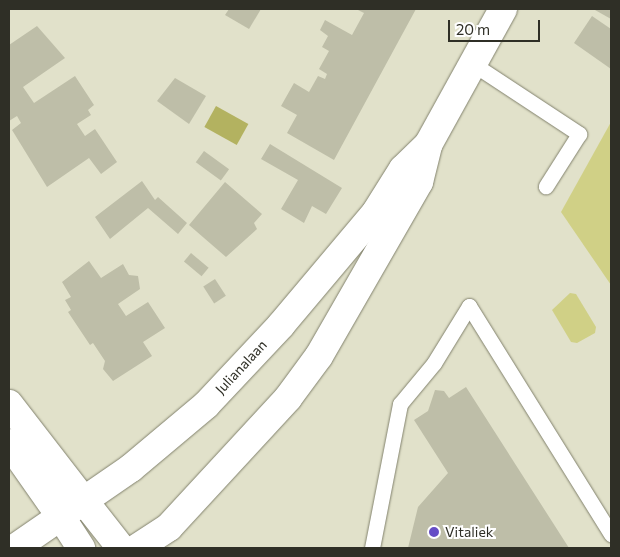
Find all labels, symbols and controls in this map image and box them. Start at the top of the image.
scale bar [450,10,542,42]
text: 20 m [456,20,490,38]
street label: Julianalaan [212,336,270,398]
place label: Vitaliek [445,524,493,540]
marker: Vitaliek [427,525,441,539]

